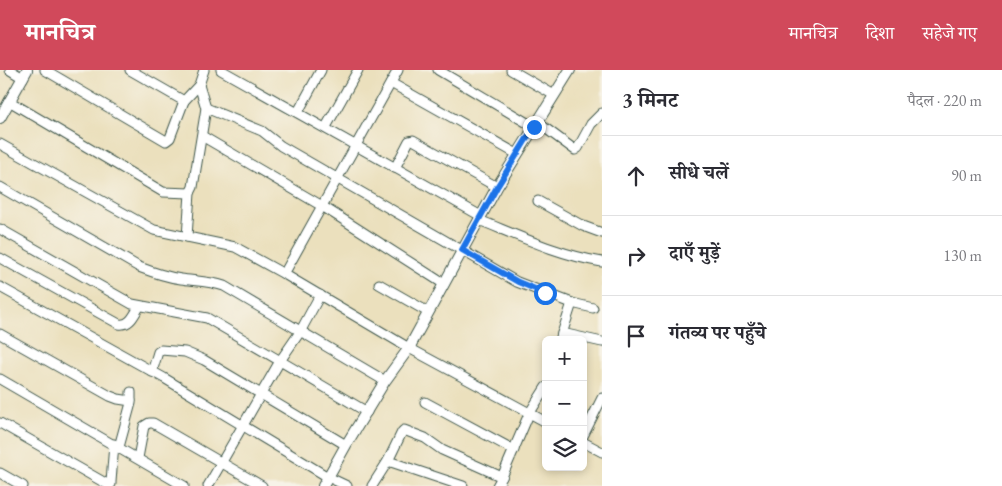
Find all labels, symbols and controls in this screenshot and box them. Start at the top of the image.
text: मानचित्र [25,16,95,47]
text: मानचित्र [789,21,838,44]
text: दिशा [866,21,894,44]
text: सहेजे गए [922,21,977,44]
text: 3 मिनट [622,86,678,113]
text: पैदल · 220 m [908,90,982,111]
route end [523,116,546,139]
text: सीधे चलें [669,160,729,185]
icon: ahead [622,162,650,190]
text: 90 m [951,165,982,186]
text: दाएँ मुड़ें [669,240,720,265]
icon: right [622,242,650,270]
text: 130 m [943,245,982,266]
route start [534,282,557,305]
text: गंतव्य पर पहुँचे [669,320,766,345]
icon: arrive [622,322,650,350]
map controls [542,336,587,471]
button: + [542,336,587,381]
button: − [542,381,587,426]
button: layers [542,426,587,471]

